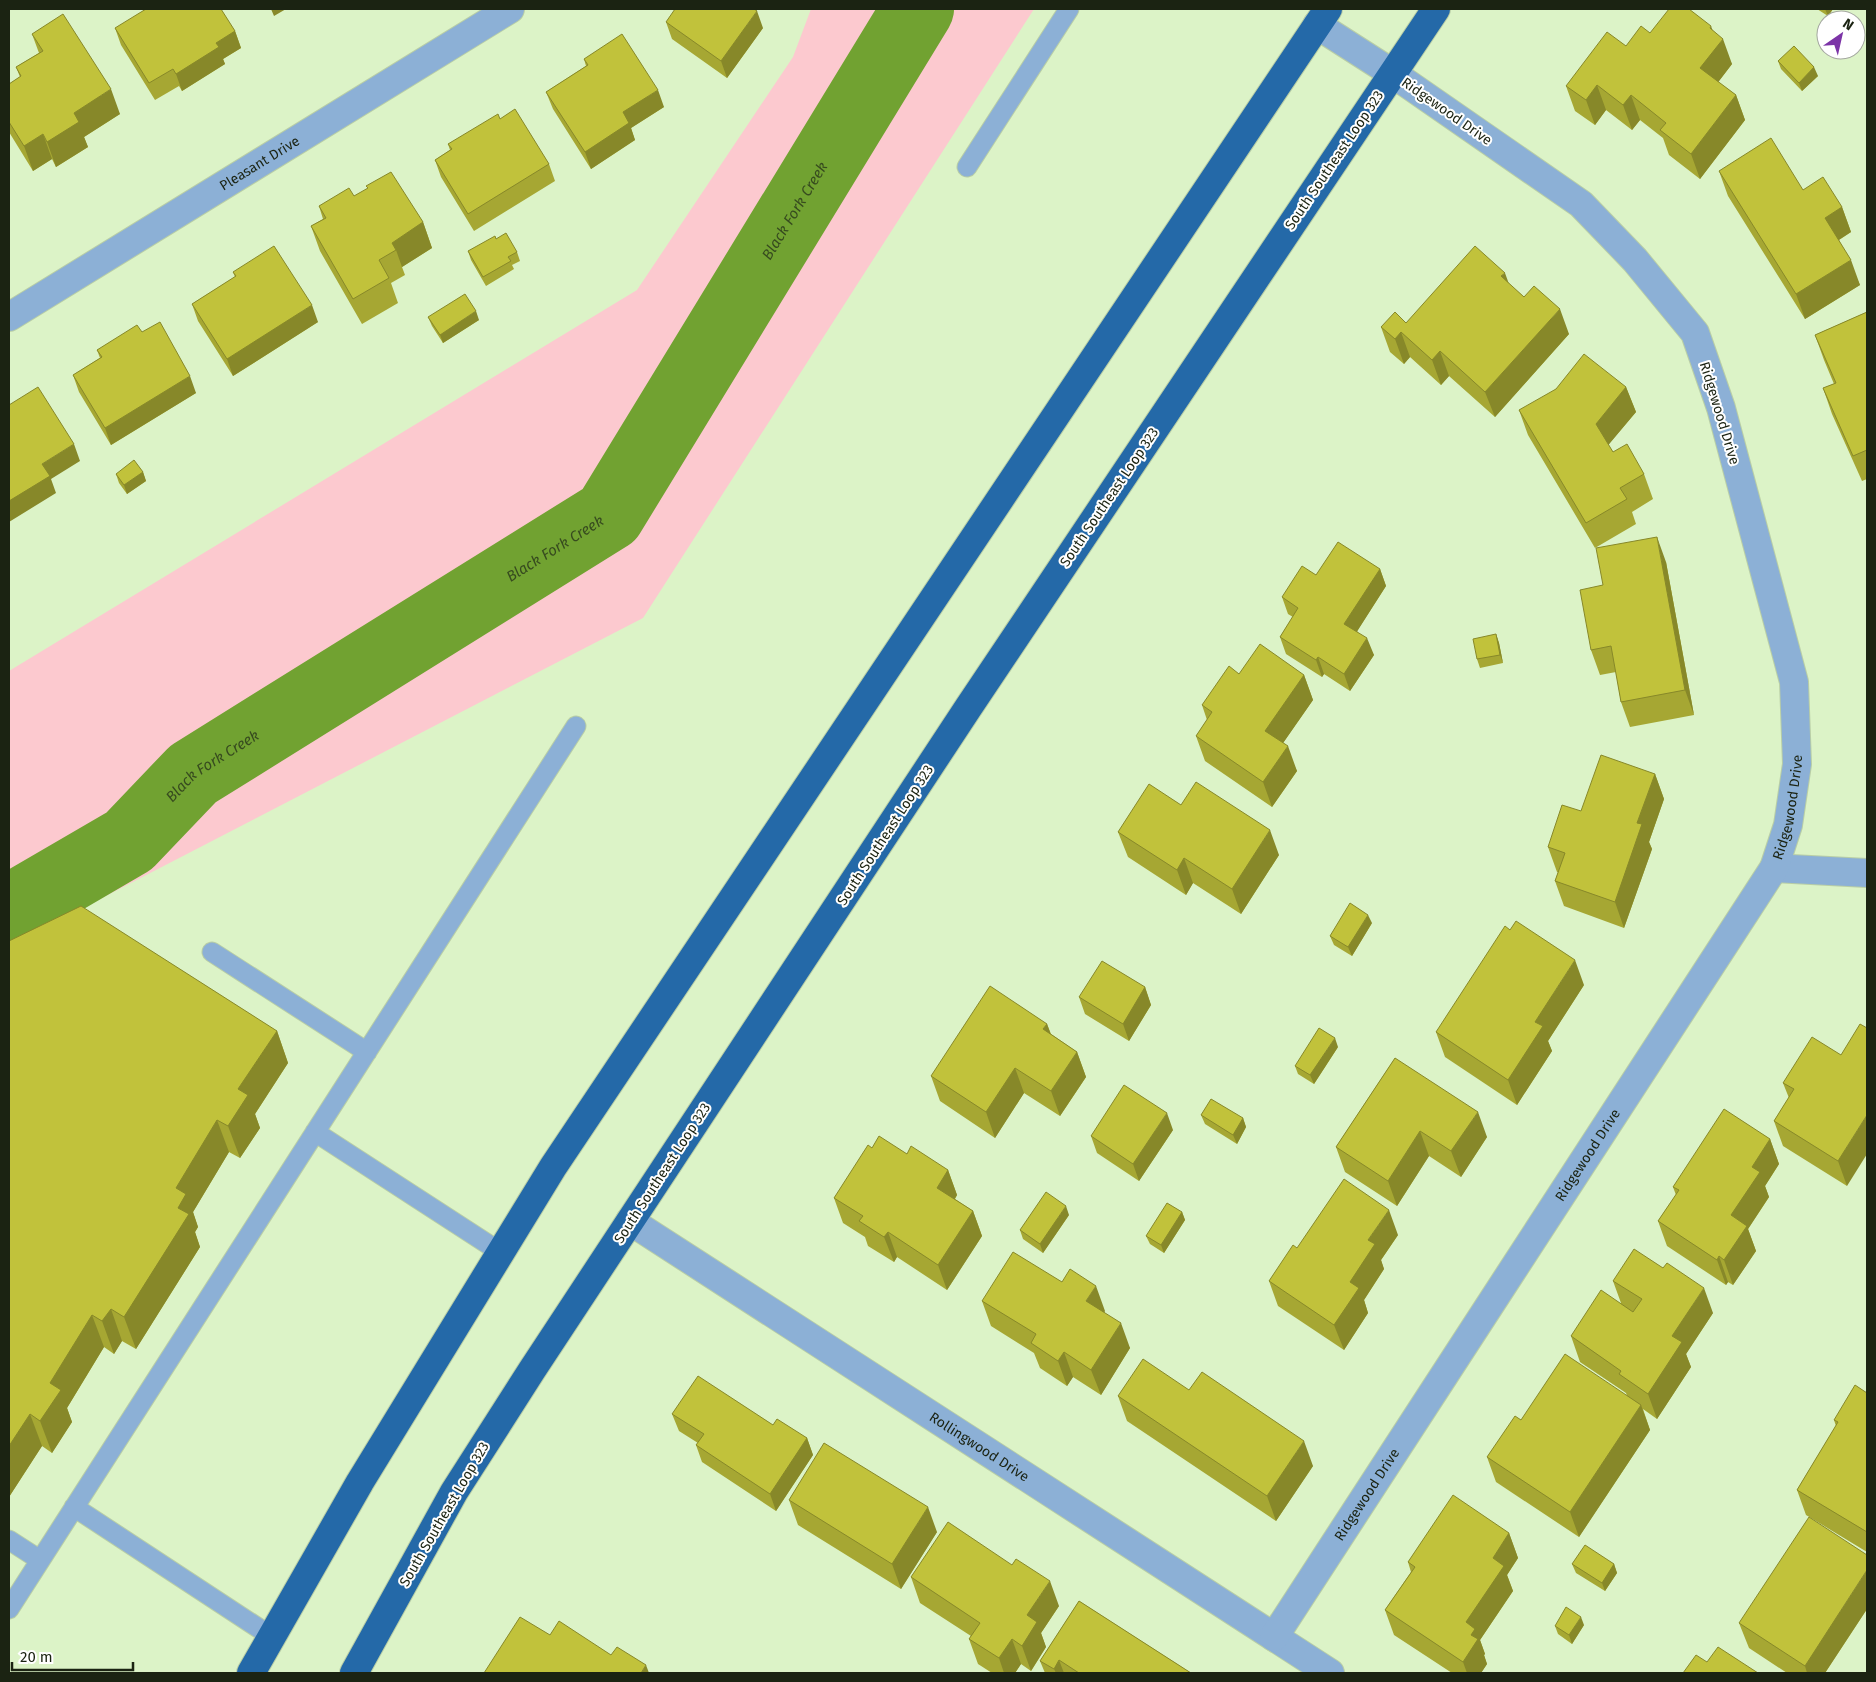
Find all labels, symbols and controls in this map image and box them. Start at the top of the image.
north arrow [1816,10,1866,60]
text: N [1839,15,1857,34]
street label: Ridgewood Drive [1398,74,1495,149]
street label: South Southeast Loop 323 [1281,87,1387,233]
street label: Pleasant Drive [217,132,303,195]
water label: Black Fork Creek [758,159,831,263]
street label: Ridgewood Drive [1696,360,1743,467]
street label: South Southeast Loop 323 [1056,424,1162,570]
water label: Black Fork Creek [503,512,607,586]
water label: Black Fork Creek [162,726,262,806]
street label: Ridgewood Drive [1769,754,1806,862]
street label: South Southeast Loop 323 [834,762,937,909]
street label: South Southeast Loop 323 [611,1100,714,1247]
street label: Ridgewood Drive [1552,1106,1624,1205]
street label: Rollingwood Drive [926,1409,1032,1486]
street label: South Southeast Loop 323 [396,1439,493,1590]
street label: Ridgewood Drive [1331,1445,1403,1544]
scale bar [12,1640,134,1672]
text: 20 m [20,1648,53,1666]

